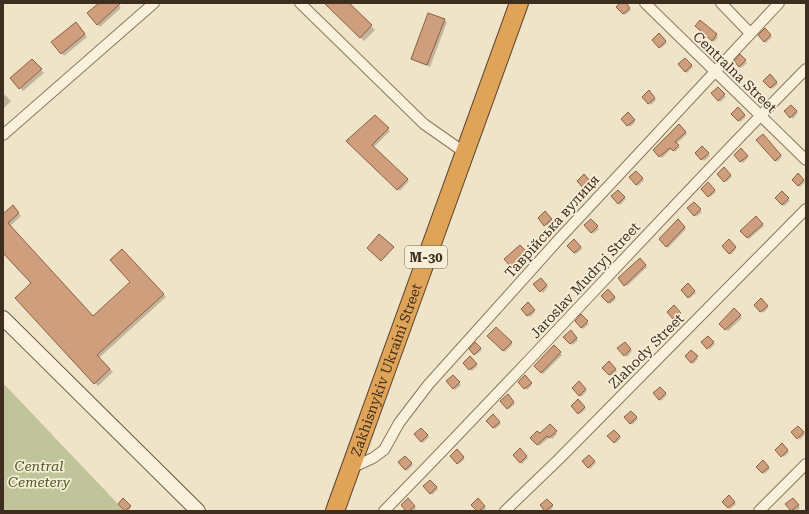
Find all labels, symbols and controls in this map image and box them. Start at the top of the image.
street label: Centralna Street [690,28,780,116]
street label: Таврійська вулиця [502,171,602,281]
street label: Jaroslav Mudryj Street [527,219,643,341]
road number: М-30 [405,246,447,268]
street label: Zakhisnykiv Ukraini Street [347,281,425,459]
street label: Zlahody Street [605,310,687,392]
park label: Central Cemetery [8,458,71,490]

